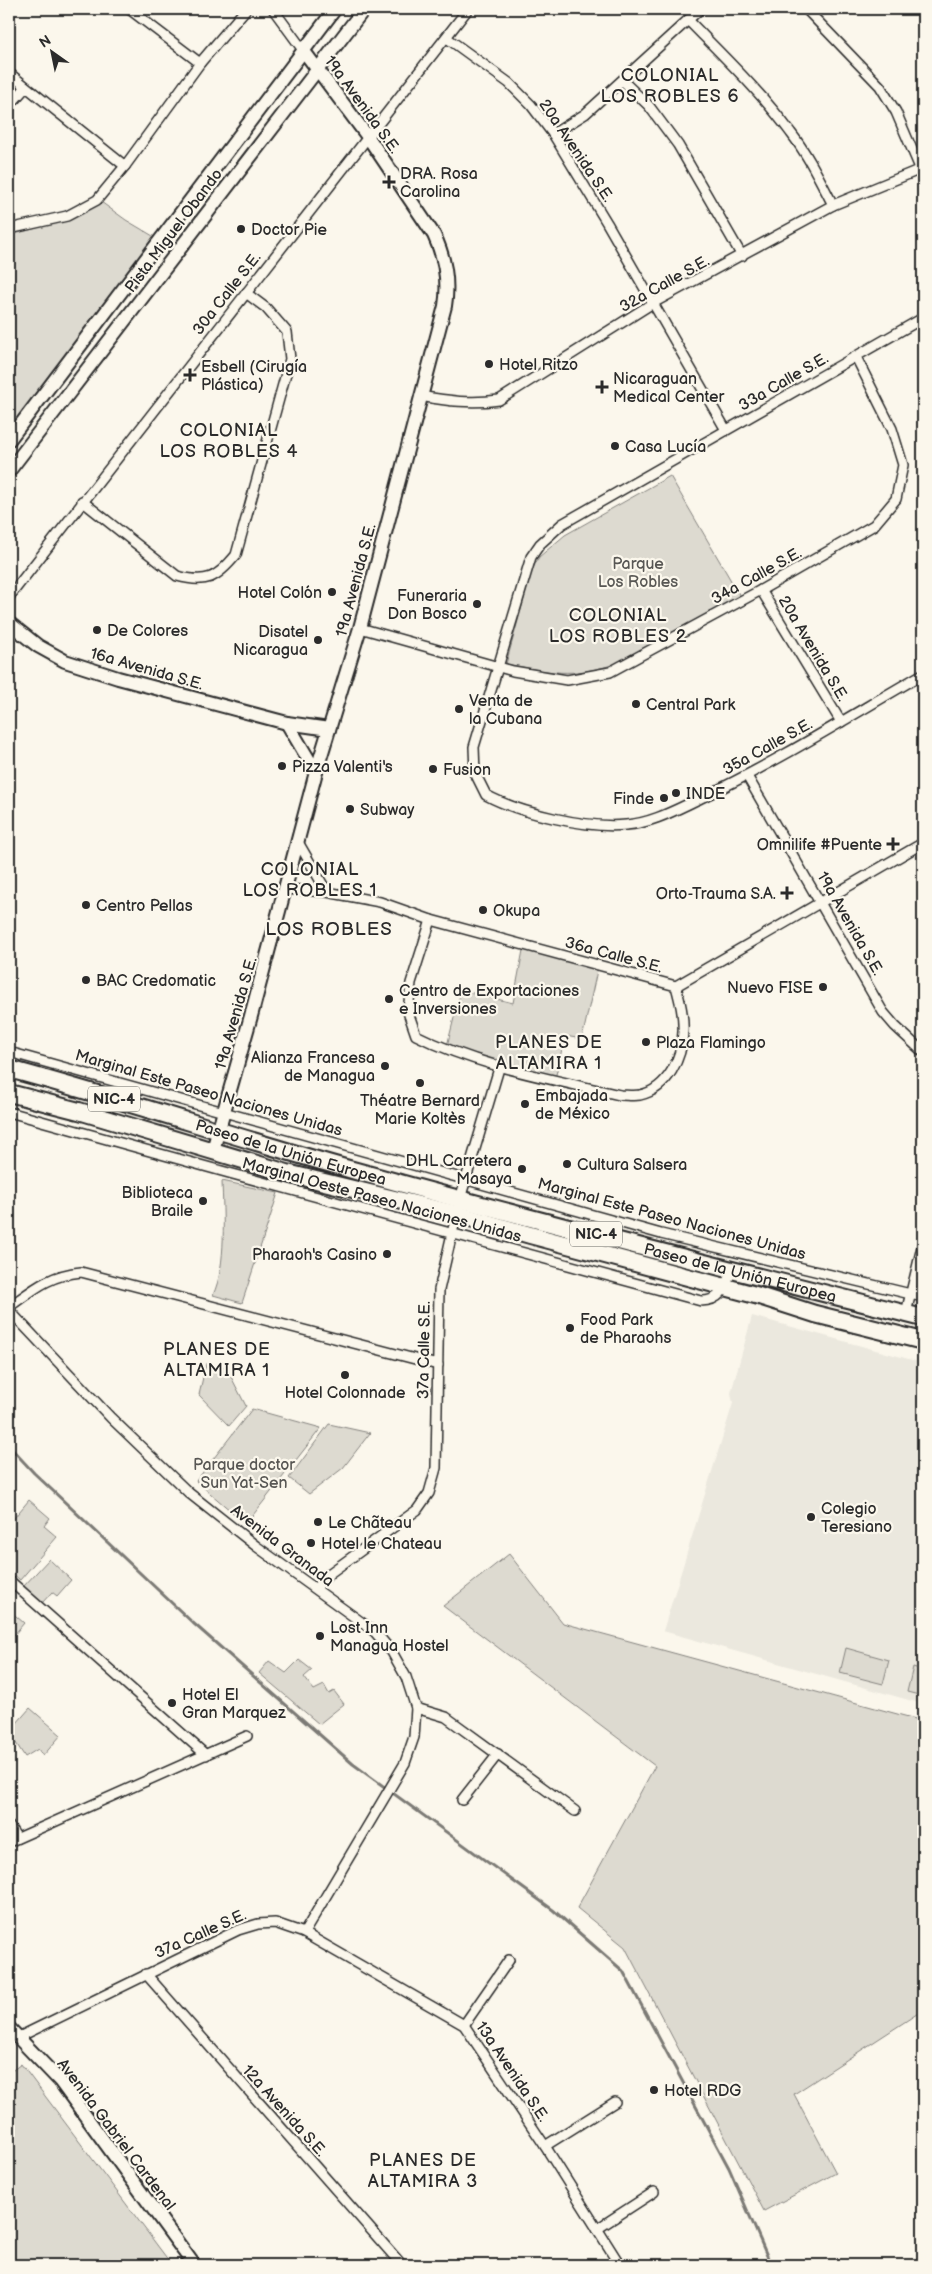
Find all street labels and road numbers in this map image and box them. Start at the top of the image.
street label: 19a Avenida S.E. [320,52,404,158]
street label: 20a Avenida S.E. [534,96,617,206]
street label: Pista Miguel Obando [121,165,227,297]
street label: 30a Calle S.E. [189,249,265,339]
street label: 32a Calle S.E. [616,252,713,317]
street label: 33a Calle S.E. [736,349,832,416]
street label: 19a Avenida S.E. [332,522,381,639]
street label: 34a Calle S.E. [708,544,805,609]
street label: 20a Avenida S.E. [774,593,852,705]
street label: 16a Avenida S.E. [88,644,205,695]
street label: 35a Calle S.E. [720,715,816,780]
street label: 19a Avenida S.E. [812,869,887,979]
street label: 36a Calle S.E. [563,933,664,978]
street label: 19a Avenida S.E. [211,955,262,1072]
street label: Marginal Este Paseo Naciones Unidas [73,1046,344,1141]
road number: NIC-4 [88,1086,140,1112]
street label: Paseo de la Unión Europea [193,1116,388,1190]
street label: Marginal Oeste Paseo Naciones Unidas [240,1154,523,1247]
street label: Marginal Este Paseo Naciones Unidas [535,1174,808,1265]
road number: NIC-4 [570,1222,622,1246]
street label: Paseo de la Unión Europea [642,1240,838,1307]
street label: 37a Calle S.E. [414,1301,435,1399]
street label: Avenida Granada [227,1501,338,1591]
street label: 37a Calle S.E. [152,1906,249,1963]
street label: 13a Avenida S.E. [471,2018,552,2126]
street label: Avenida Gabriel Cardenal [53,2055,179,2214]
street label: 12a Avenida S.E. [238,2061,330,2161]

